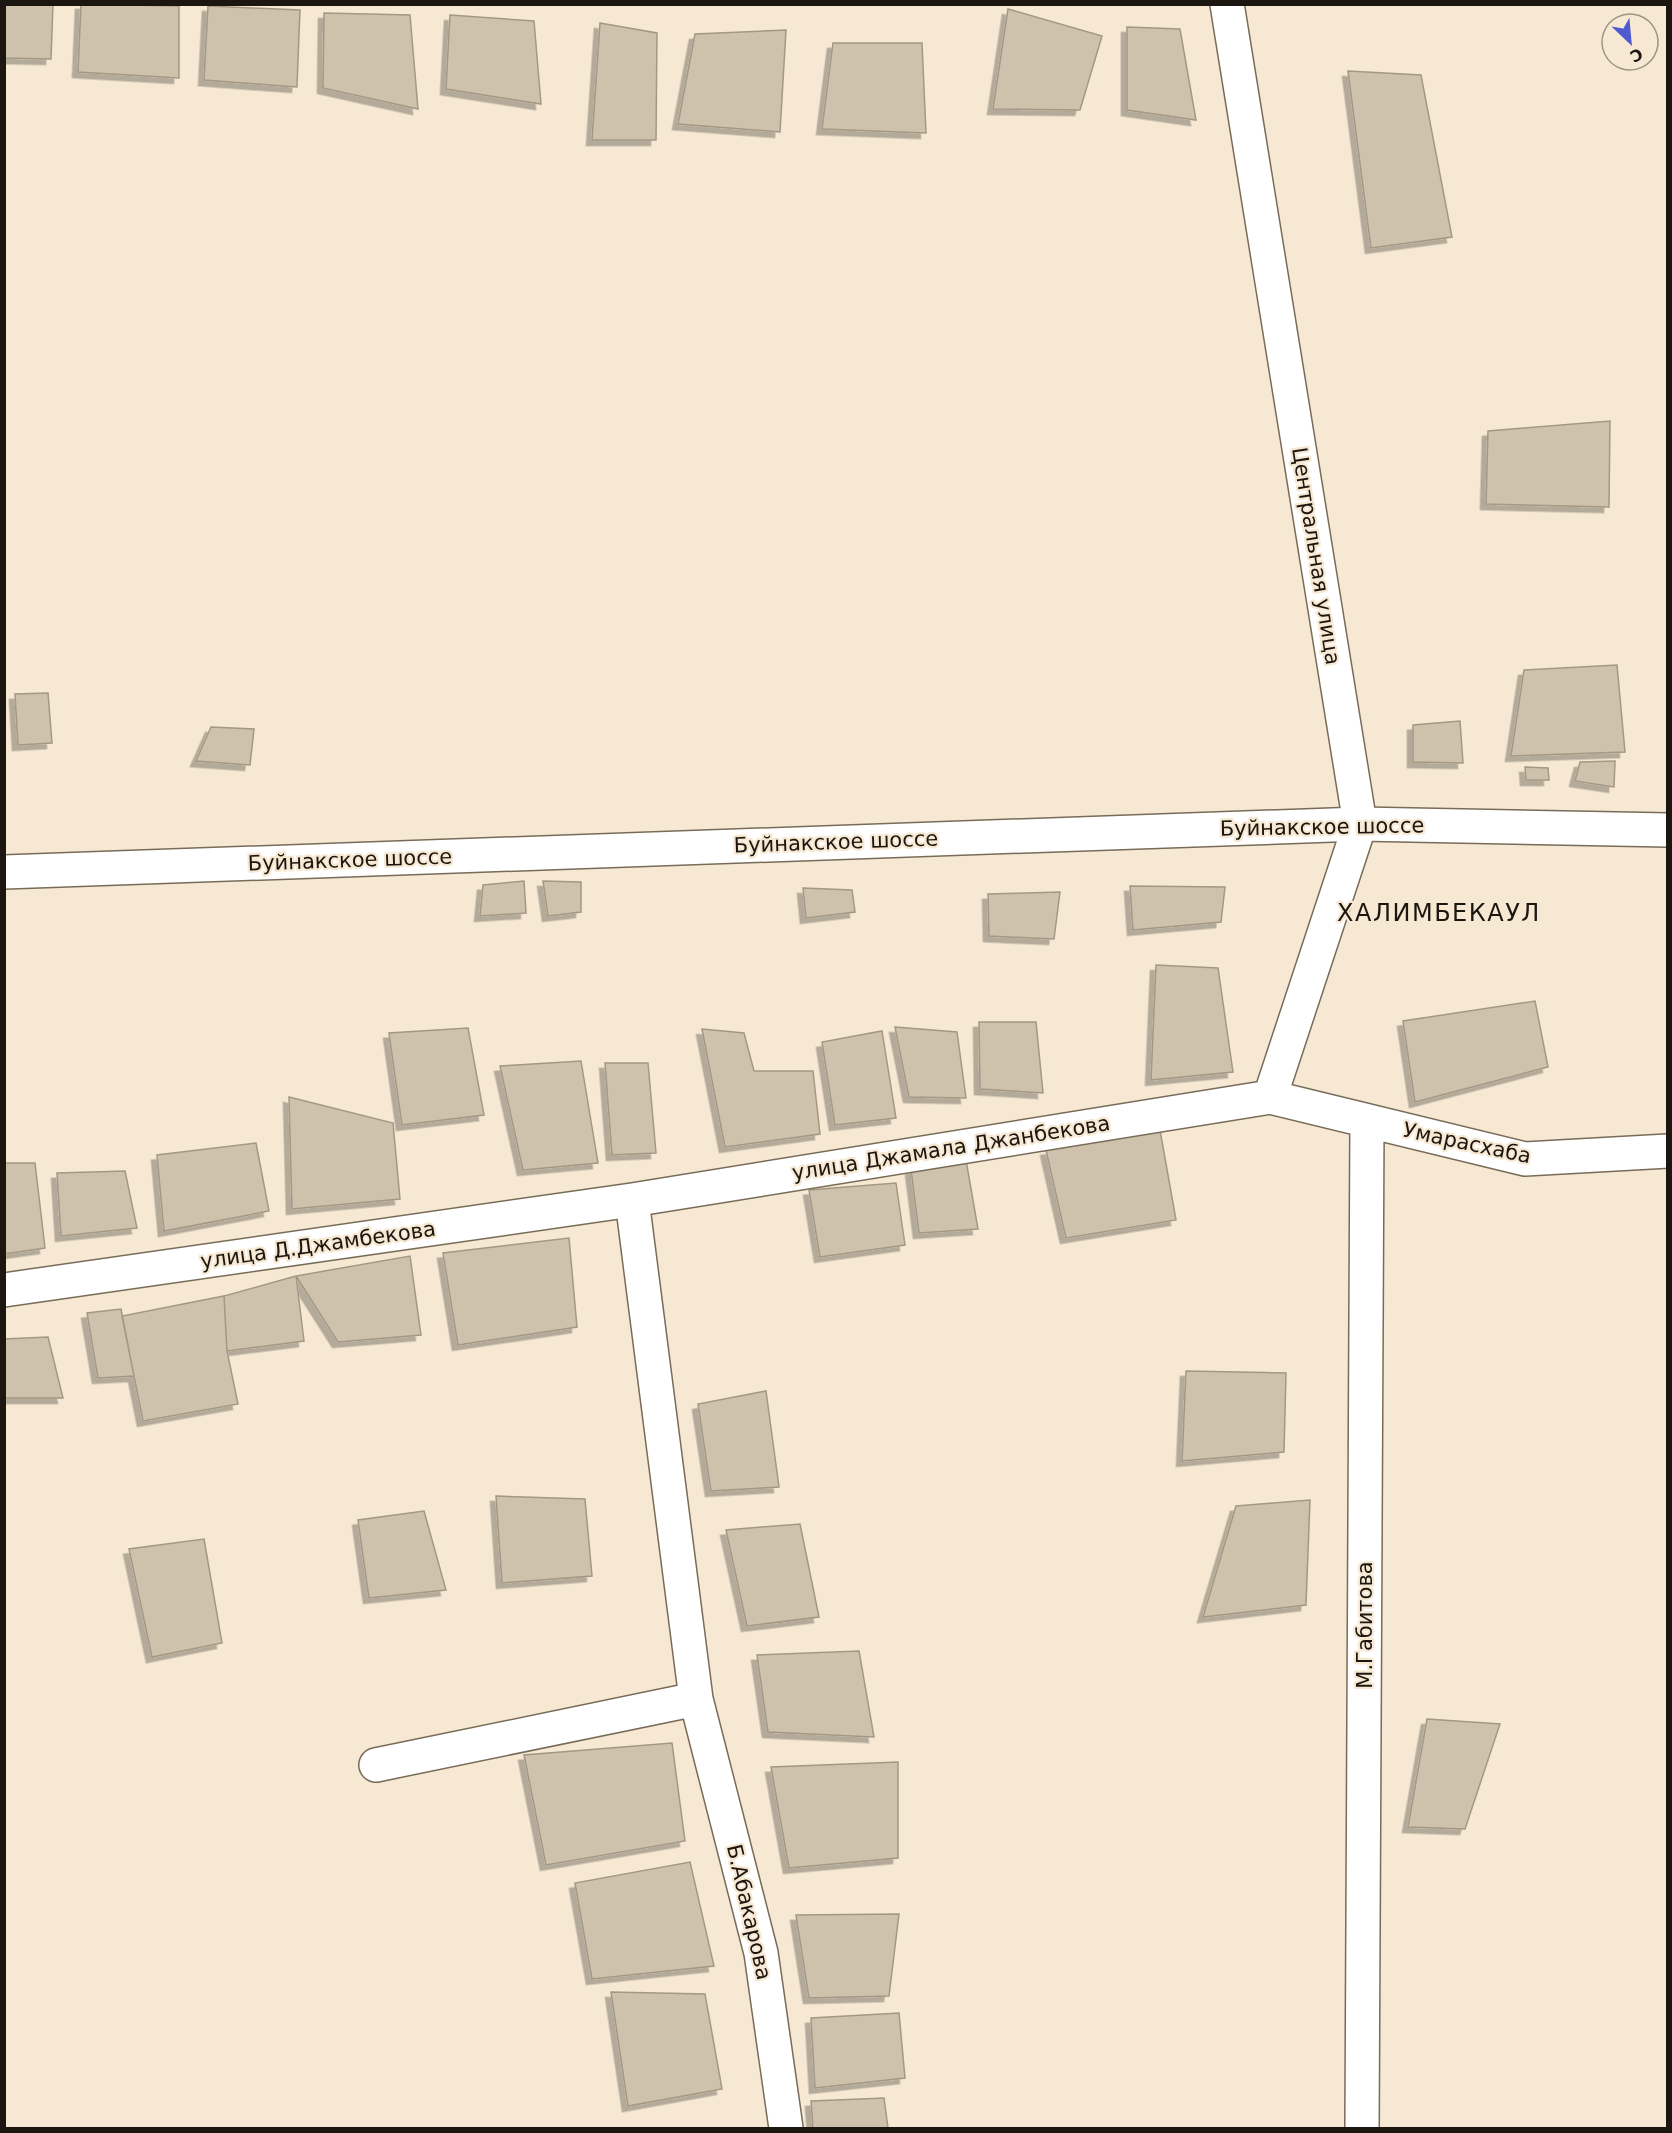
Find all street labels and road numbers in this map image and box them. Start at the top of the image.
street label: Центральная улица [1287,446,1345,666]
street label: Буйнакское шоссе [1220,813,1424,841]
street label: Буйнакское шоссе [733,826,939,858]
street label: Буйнакское шоссе [247,844,453,876]
street label: улица Джамала Джанбекова [790,1111,1112,1185]
street label: Умарасхаба [1401,1118,1533,1168]
street label: улица Д.Джамбекова [199,1217,437,1273]
street label: М.Габитова [1353,1561,1377,1689]
street label: Б.Абакарова [722,1842,776,1982]

